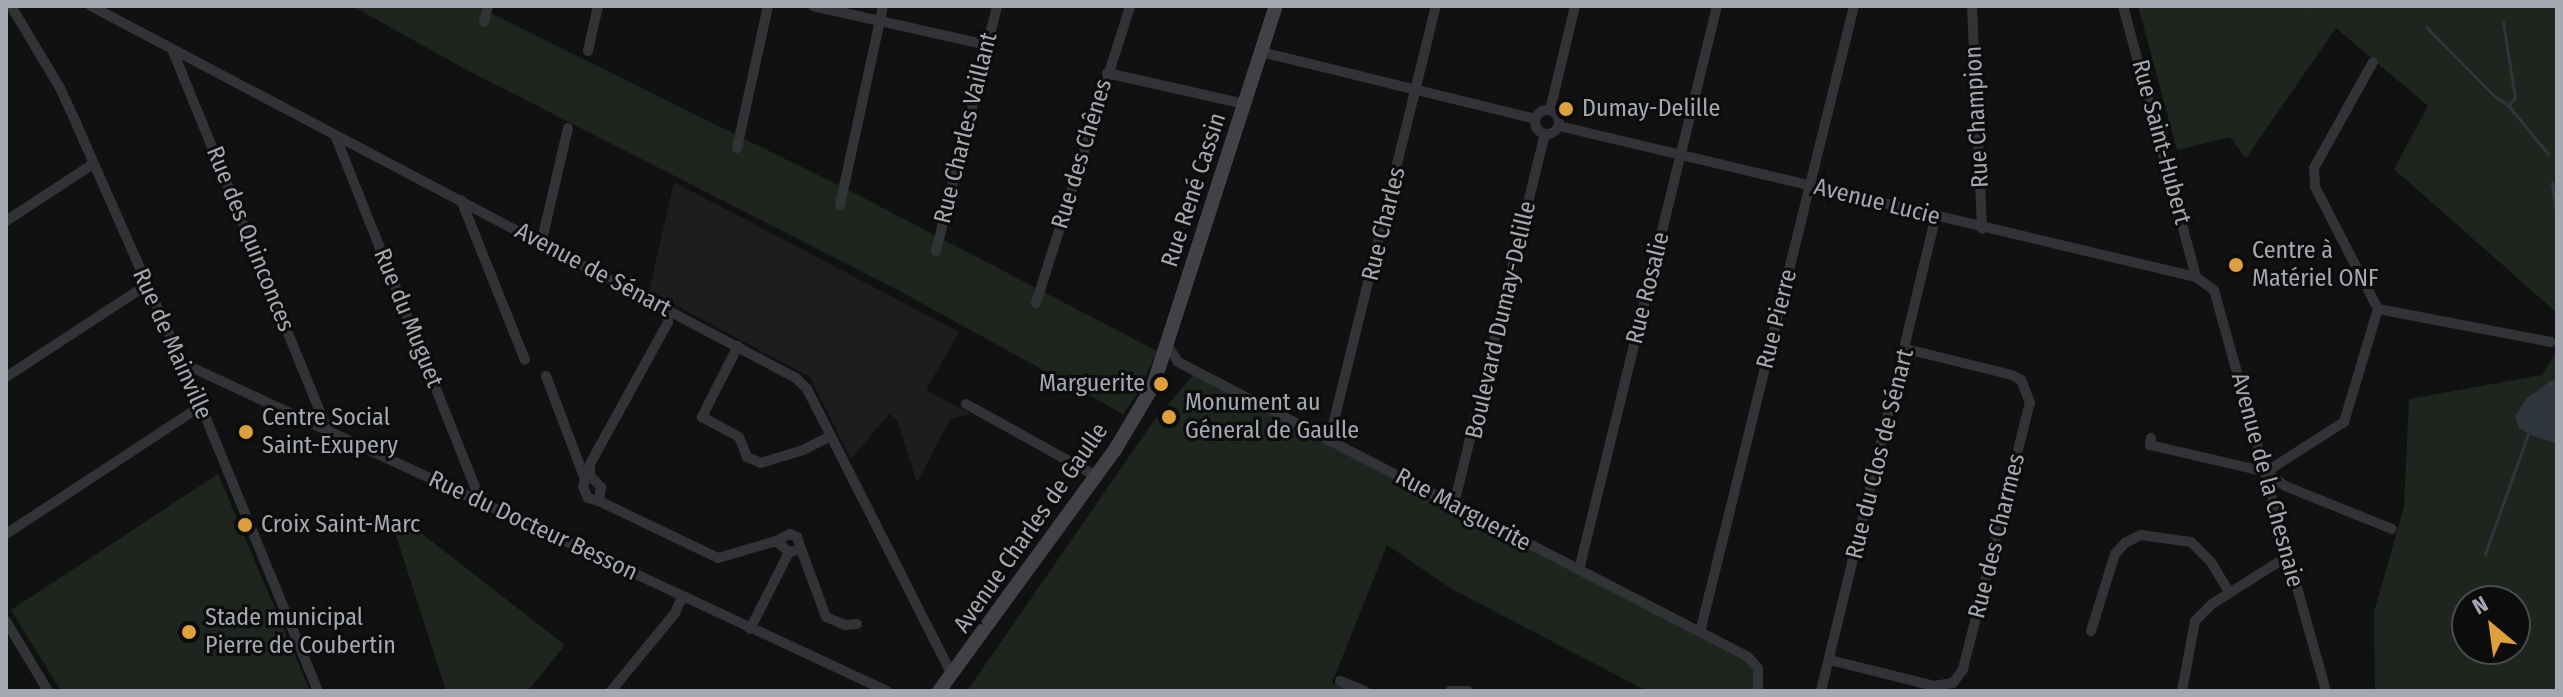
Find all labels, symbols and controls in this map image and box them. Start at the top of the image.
street label: Rue Charles Vaillant [928,30,1004,226]
street label: Rue Champion [1959,45,1995,189]
street label: Rue Saint-Hubert [2125,57,2197,227]
street label: Rue des Chênes [1046,76,1118,232]
place label: Dumay-Delille [1582,95,1720,123]
marker: Dumay-Delille [1557,100,1575,118]
street label: Rue René Cassin [1156,109,1232,271]
street label: Rue des Quinconces [200,142,300,336]
street label: Rue Charles [1356,164,1412,284]
street label: Avenue Lucie [1811,172,1943,232]
street label: Boulevard Dumay-Delille [1460,198,1542,442]
street label: Avenue de Sénart [510,217,676,323]
street label: Rue Rosalie [1620,229,1676,347]
place label: Centre à Matériel ONF [2252,237,2379,293]
street label: Rue du Muguet [367,244,449,392]
marker: Centre à Matériel ONF [2227,256,2245,274]
street label: Rue de Mainville [126,264,218,424]
street label: Rue Pierre [1751,266,1803,372]
street label: Rue du Clos de Sénart [1840,346,1920,562]
place label: Marguerite [1039,370,1145,398]
street label: Avenue de la Chesnaie [2225,370,2309,590]
marker: Marguerite [1152,375,1170,393]
place label: Monument au Géneral de Gaulle [1185,389,1359,445]
place label: Centre Social Saint-Exupery [262,404,398,460]
marker: Monument au Géneral de Gaulle [1160,408,1178,426]
street label: Avenue Charles de Gaulle [948,418,1114,638]
marker: Centre Social Saint-Exupery [237,423,255,441]
street label: Rue des Charmes [1963,451,2031,621]
street label: Rue Marguerite [1390,462,1536,558]
street label: Rue du Docteur Besson [424,465,642,587]
place label: Croix Saint-Marc [261,511,420,539]
marker: Croix Saint-Marc [236,516,254,534]
north arrow [2451,585,2531,665]
text: N [2468,590,2492,620]
place label: Stade municipal Pierre de Coubertin [205,604,396,660]
marker: Stade municipal Pierre de Coubertin [180,623,198,641]

